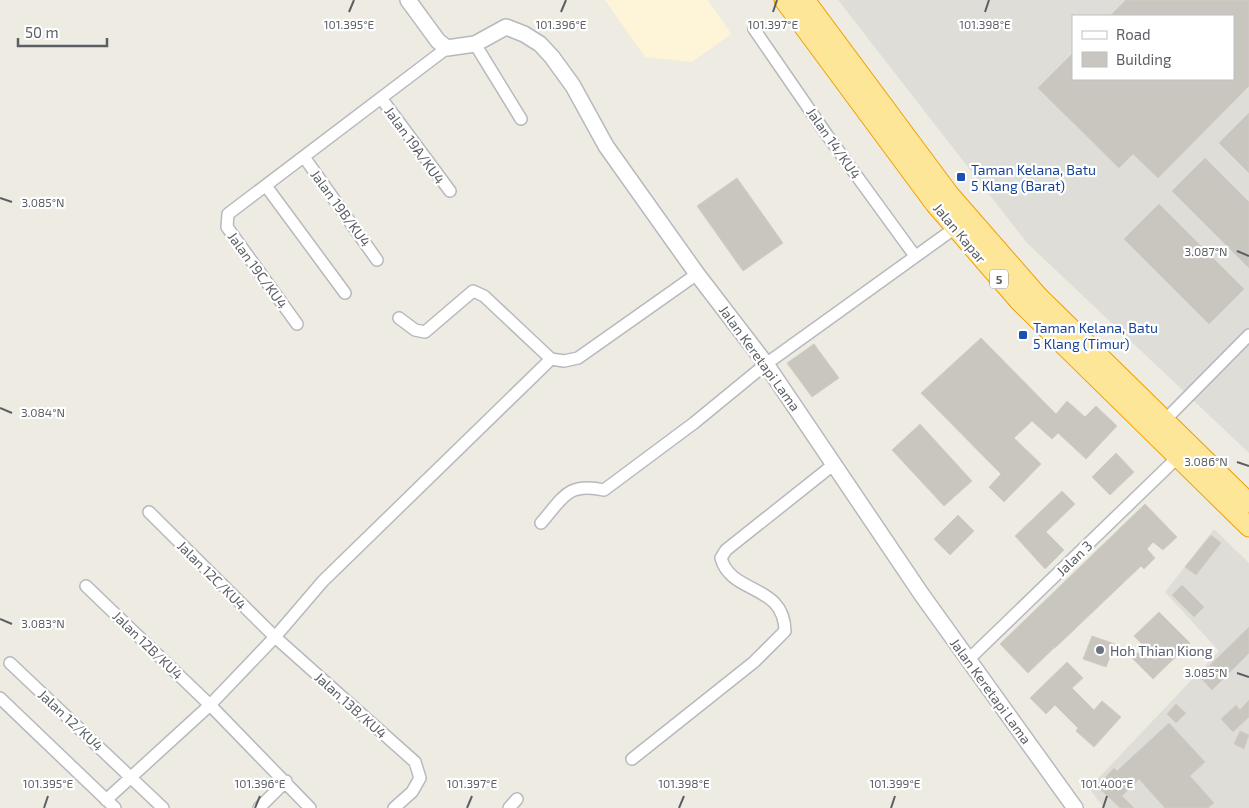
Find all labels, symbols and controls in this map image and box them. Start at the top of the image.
scale bar [18,15,106,47]
legend [1072,15,1234,80]
text: 101.395°E [324,17,375,31]
text: 101.396°E [535,17,587,31]
text: 101.397°E [748,17,798,31]
text: 101.398°E [959,17,1011,31]
text: 50 m [25,23,59,41]
text: Road [1116,25,1151,43]
text: Building [1116,50,1172,68]
street label: Jalan 19A/KU4 [381,103,449,187]
street label: Jalan 14/KU4 [803,104,865,182]
place label: Taman Kelana, Batu 5 Klang (Barat) [971,161,1096,194]
street label: Jalan 19B/KU4 [307,166,375,250]
marker: Taman Kelana, Batu 5 Klang (Barat) [955,171,967,183]
text: 3.085°N [21,195,65,209]
street label: Jalan Kapar [930,200,990,267]
street label: Jalan 19C/KU4 [225,228,291,312]
text: 3.087°N [1185,244,1227,258]
road number: 5 [990,270,1008,288]
street label: Jalan Keretapi Lama [716,302,804,414]
place label: Taman Kelana, Batu 5 Klang (Timur) [1033,319,1158,352]
marker: Taman Kelana, Batu 5 Klang (Timur) [1017,329,1029,341]
text: 3.084°N [21,405,65,419]
text: 3.086°N [1184,454,1228,468]
street label: Jalan 12C/KU4 [174,537,250,613]
street label: Jalan 3 [1053,537,1095,579]
street label: Jalan 12B/KU4 [109,607,187,683]
text: 3.083°N [21,616,65,630]
street label: Jalan Keretapi Lama [947,635,1035,747]
place label: Hoh Thian Kiong [1110,642,1213,659]
marker: Hoh Thian Kiong [1094,644,1106,656]
text: 3.085°N [1184,665,1228,679]
street label: Jalan 13B/KU4 [312,668,390,742]
street label: Jalan 12/KU4 [35,686,107,754]
text: 101.395°E [23,776,74,790]
text: 101.396°E [234,776,286,790]
text: 101.397°E [447,776,497,790]
text: 101.398°E [658,776,710,790]
text: 101.399°E [869,776,921,790]
text: 101.400°E [1081,776,1133,790]

